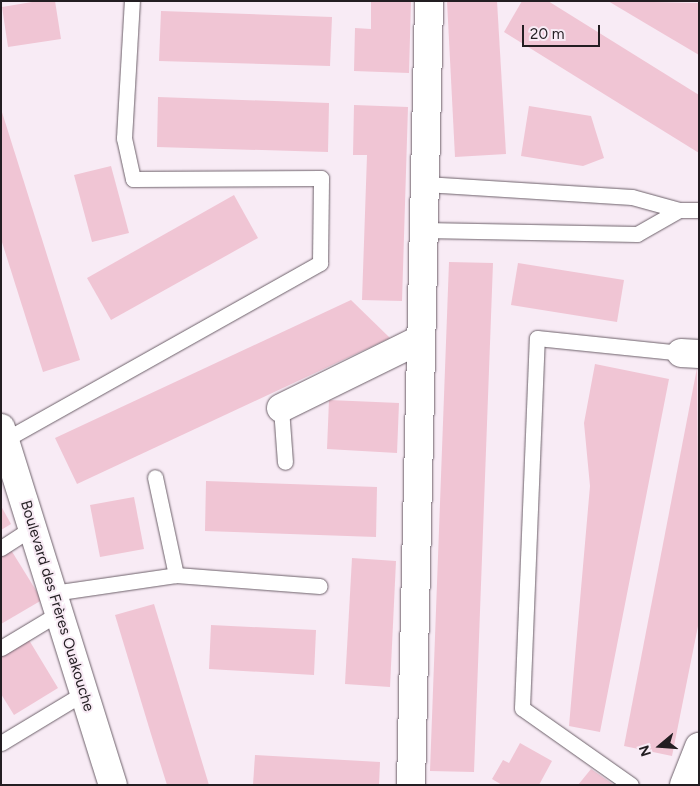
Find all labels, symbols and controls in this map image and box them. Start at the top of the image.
scale bar [525,15,602,47]
text: 20 m [530,25,564,43]
street label: Boulevard des Frères Ouakouche [16,498,98,714]
north arrow [635,721,685,771]
text: N [636,743,655,759]

